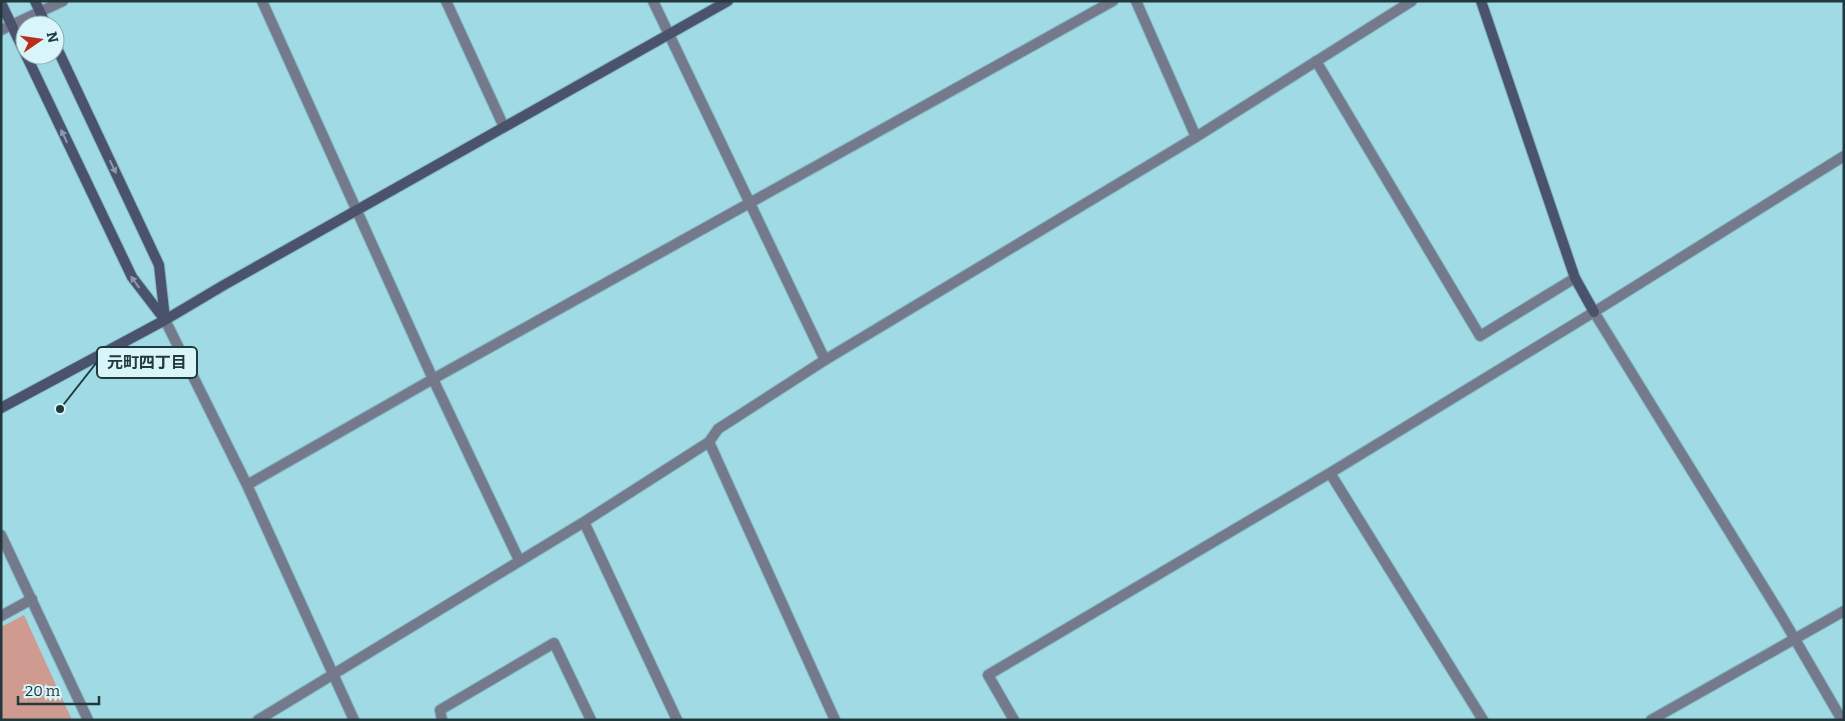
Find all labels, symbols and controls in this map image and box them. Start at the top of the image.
north arrow [15,15,65,65]
text: N [43,30,62,45]
one-way arrow [60,129,68,143]
one-way arrow [109,160,117,174]
one-way arrow [130,276,141,289]
callout: 元町四丁目 [97,347,197,378]
text: 元町四丁目 [107,353,187,372]
scale bar [18,674,99,706]
text: 20 m [25,682,61,700]

